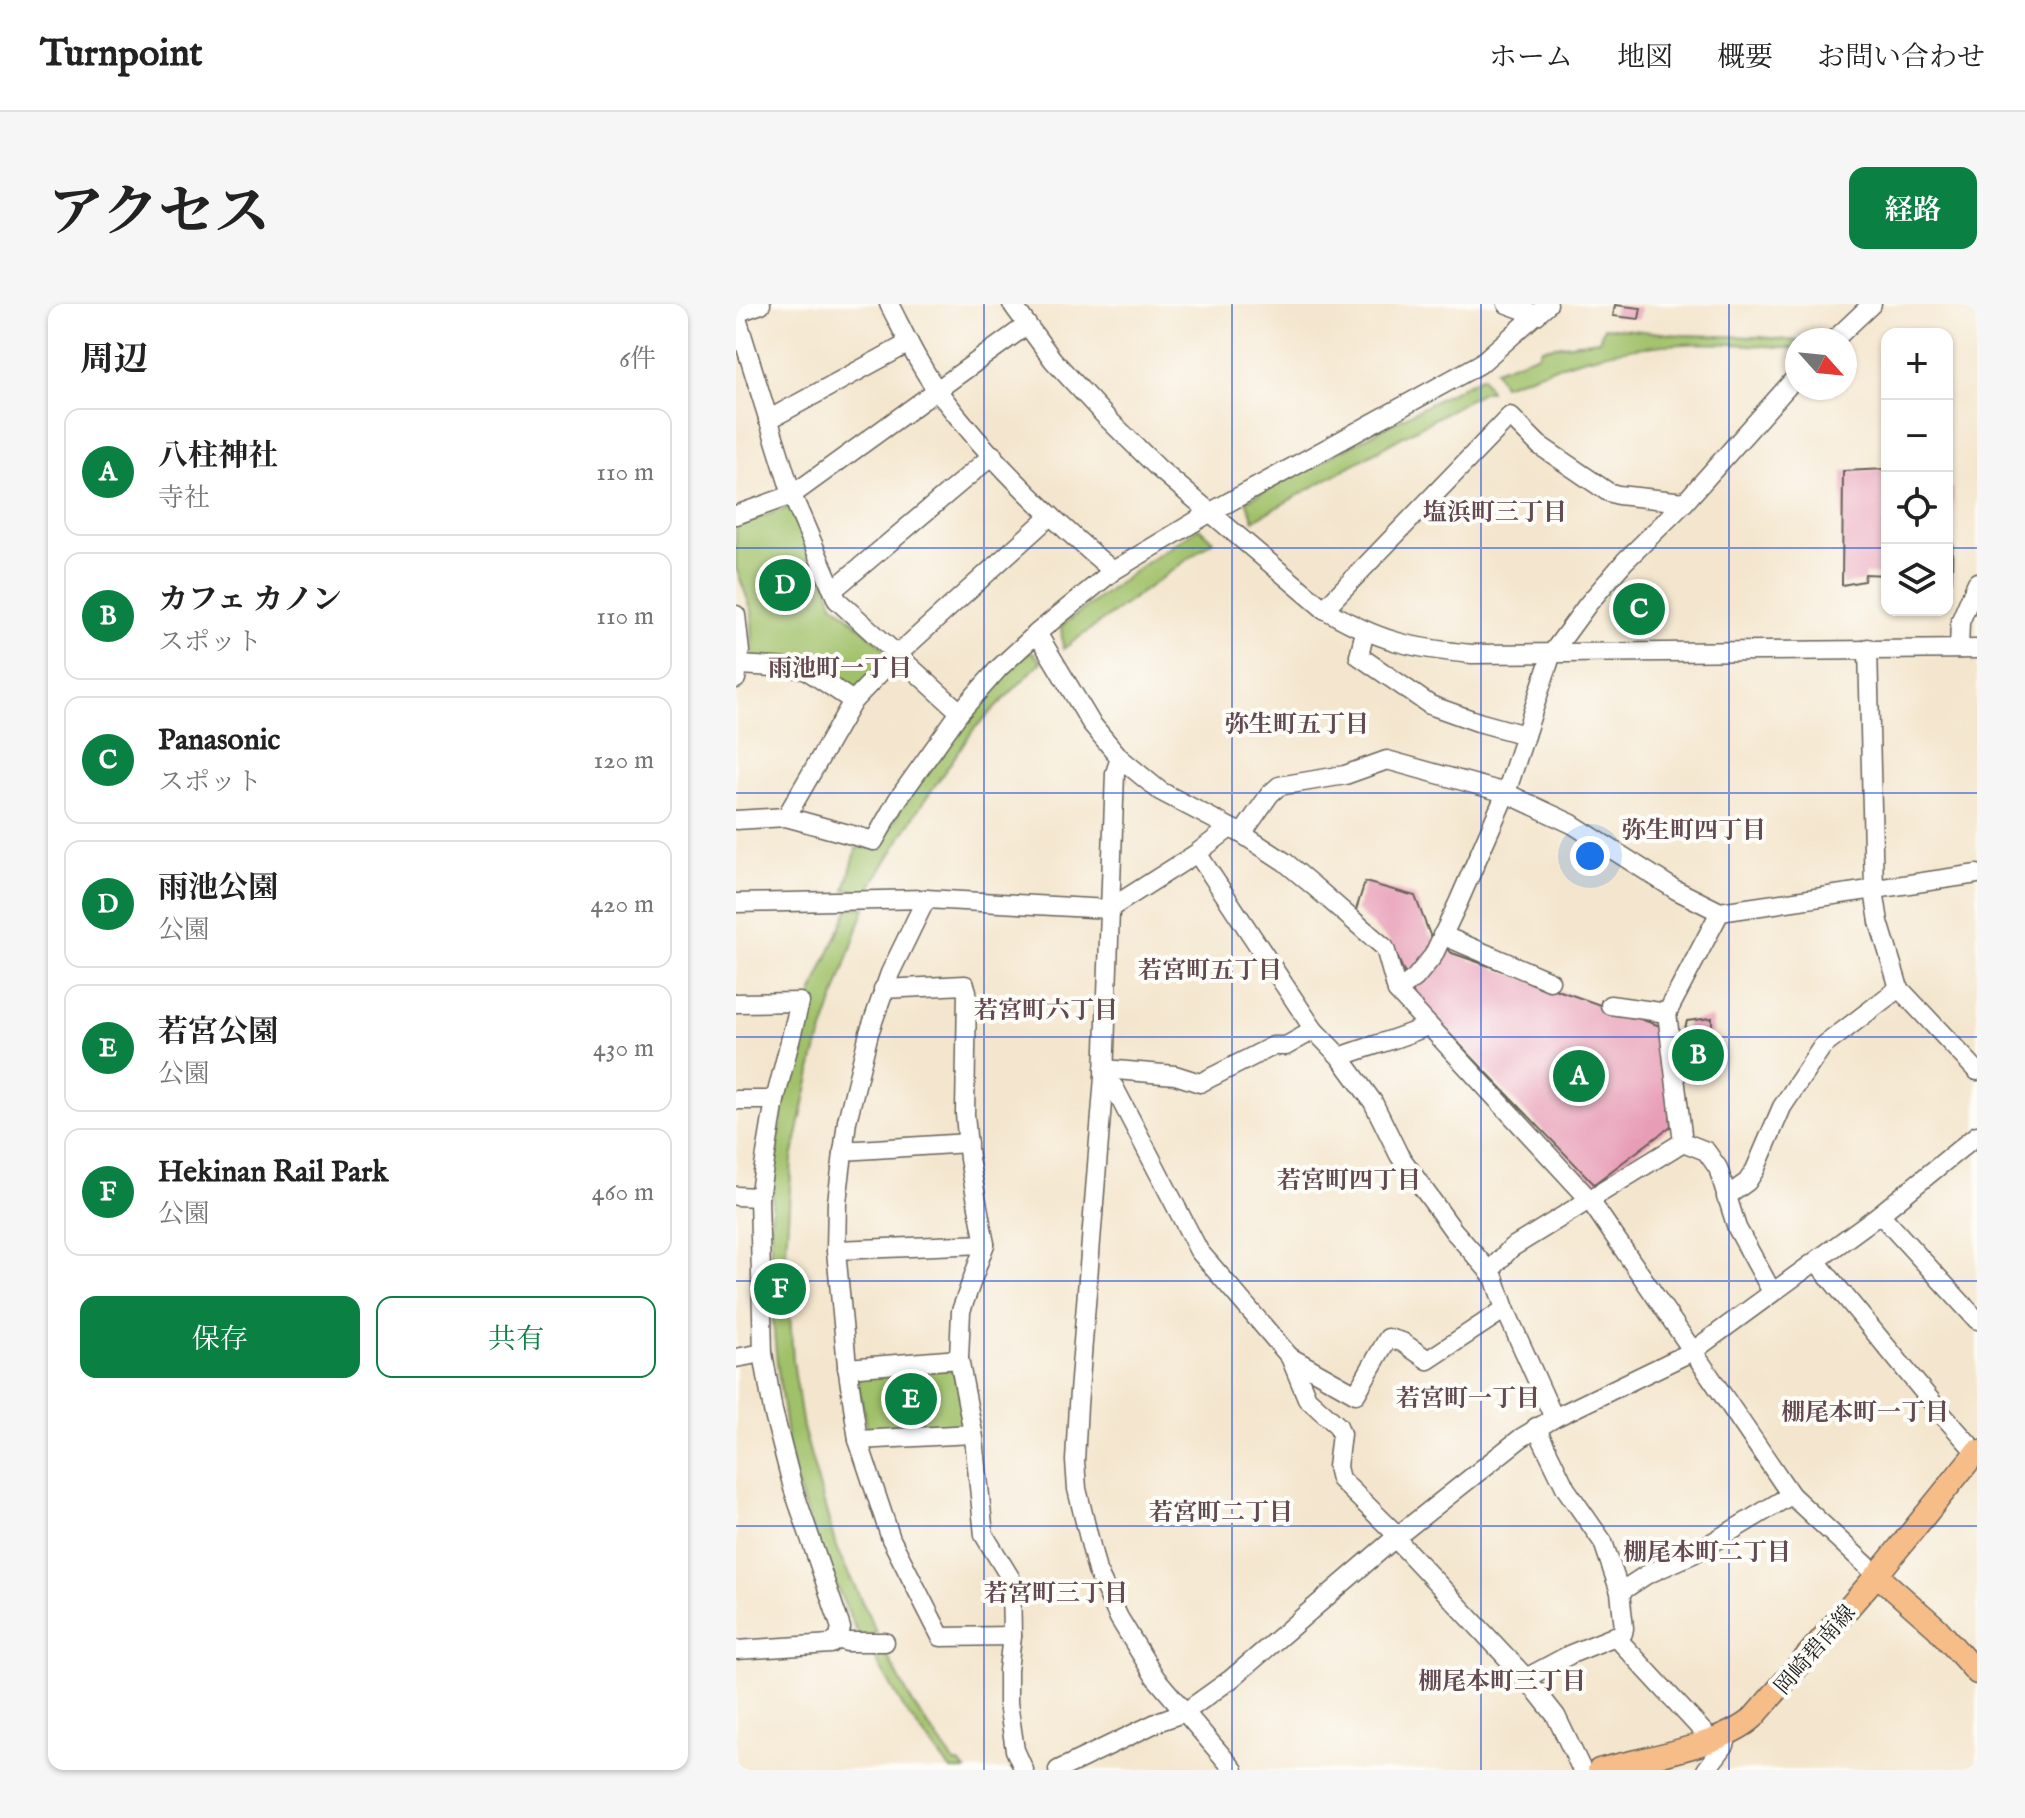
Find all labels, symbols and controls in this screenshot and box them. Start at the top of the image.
text: Turnpoint [40,31,203,79]
text: ホーム [1489,41,1573,76]
text: 地図 [1617,41,1673,76]
text: 概要 [1717,41,1773,76]
text: お問い合わせ [1817,41,1985,76]
button: 経路 [1849,167,1977,249]
text: アクセス [48,179,270,250]
north arrow [1785,328,1857,400]
map controls [1881,328,1953,616]
button: + [1881,328,1953,400]
text: 周辺 [80,339,148,382]
text: 6件 [619,343,656,376]
button: − [1881,400,1953,472]
text: 八柱神社 [158,438,278,476]
text: A [99,456,117,489]
text: 110 m [596,456,654,489]
button: locate [1881,472,1953,544]
text: 寺社 [158,482,210,515]
district label: 塩浜町三丁目 [1423,498,1567,529]
button: layers [1881,544,1953,616]
pin: D [759,555,811,615]
pin: C [1613,579,1665,639]
text: カフェ カノン [158,582,342,620]
text: B [99,600,117,633]
text: 110 m [596,600,654,633]
text: スポット [158,626,262,659]
district label: 雨池町一丁目 [768,654,912,685]
district label: 弥生町五丁目 [1225,710,1369,741]
text: Panasonic [158,722,280,760]
text: C [99,744,117,777]
text: 120 m [594,744,654,777]
text: スポット [158,766,262,799]
district label: 弥生町四丁目 [1622,816,1766,847]
your location [1570,836,1610,876]
text: 雨池公園 [158,870,278,908]
text: D [98,888,118,921]
text: 420 m [591,888,654,921]
text: 公園 [158,914,210,947]
district label: 若宮町五丁目 [1138,956,1282,987]
district label: 若宮町六丁目 [974,996,1118,1027]
text: 若宮公園 [158,1014,278,1052]
pin: B [1672,1025,1724,1085]
text: E [99,1032,117,1065]
text: 430 m [593,1032,654,1065]
pin: A [1553,1046,1605,1106]
text: 公園 [158,1058,210,1091]
text: Hekinan Rail Park [158,1154,388,1192]
district label: 若宮町四丁目 [1277,1166,1421,1197]
text: F [100,1176,116,1209]
text: 460 m [592,1176,654,1209]
text: 公園 [158,1198,210,1231]
pin: F [754,1259,806,1319]
button: 保存 [80,1296,360,1378]
button: 共有 [376,1296,656,1378]
pin: E [885,1369,937,1429]
district label: 若宮町一丁目 [1396,1384,1540,1415]
district label: 棚尾本町一丁目 [1781,1398,1949,1429]
district label: 若宮町二丁目 [1149,1498,1293,1529]
district label: 棚尾本町二丁目 [1623,1538,1791,1569]
district label: 若宮町三丁目 [984,1579,1128,1610]
street label: 岡崎碧南線 [1769,1600,1862,1701]
district label: 棚尾本町三丁目 [1418,1667,1586,1698]

